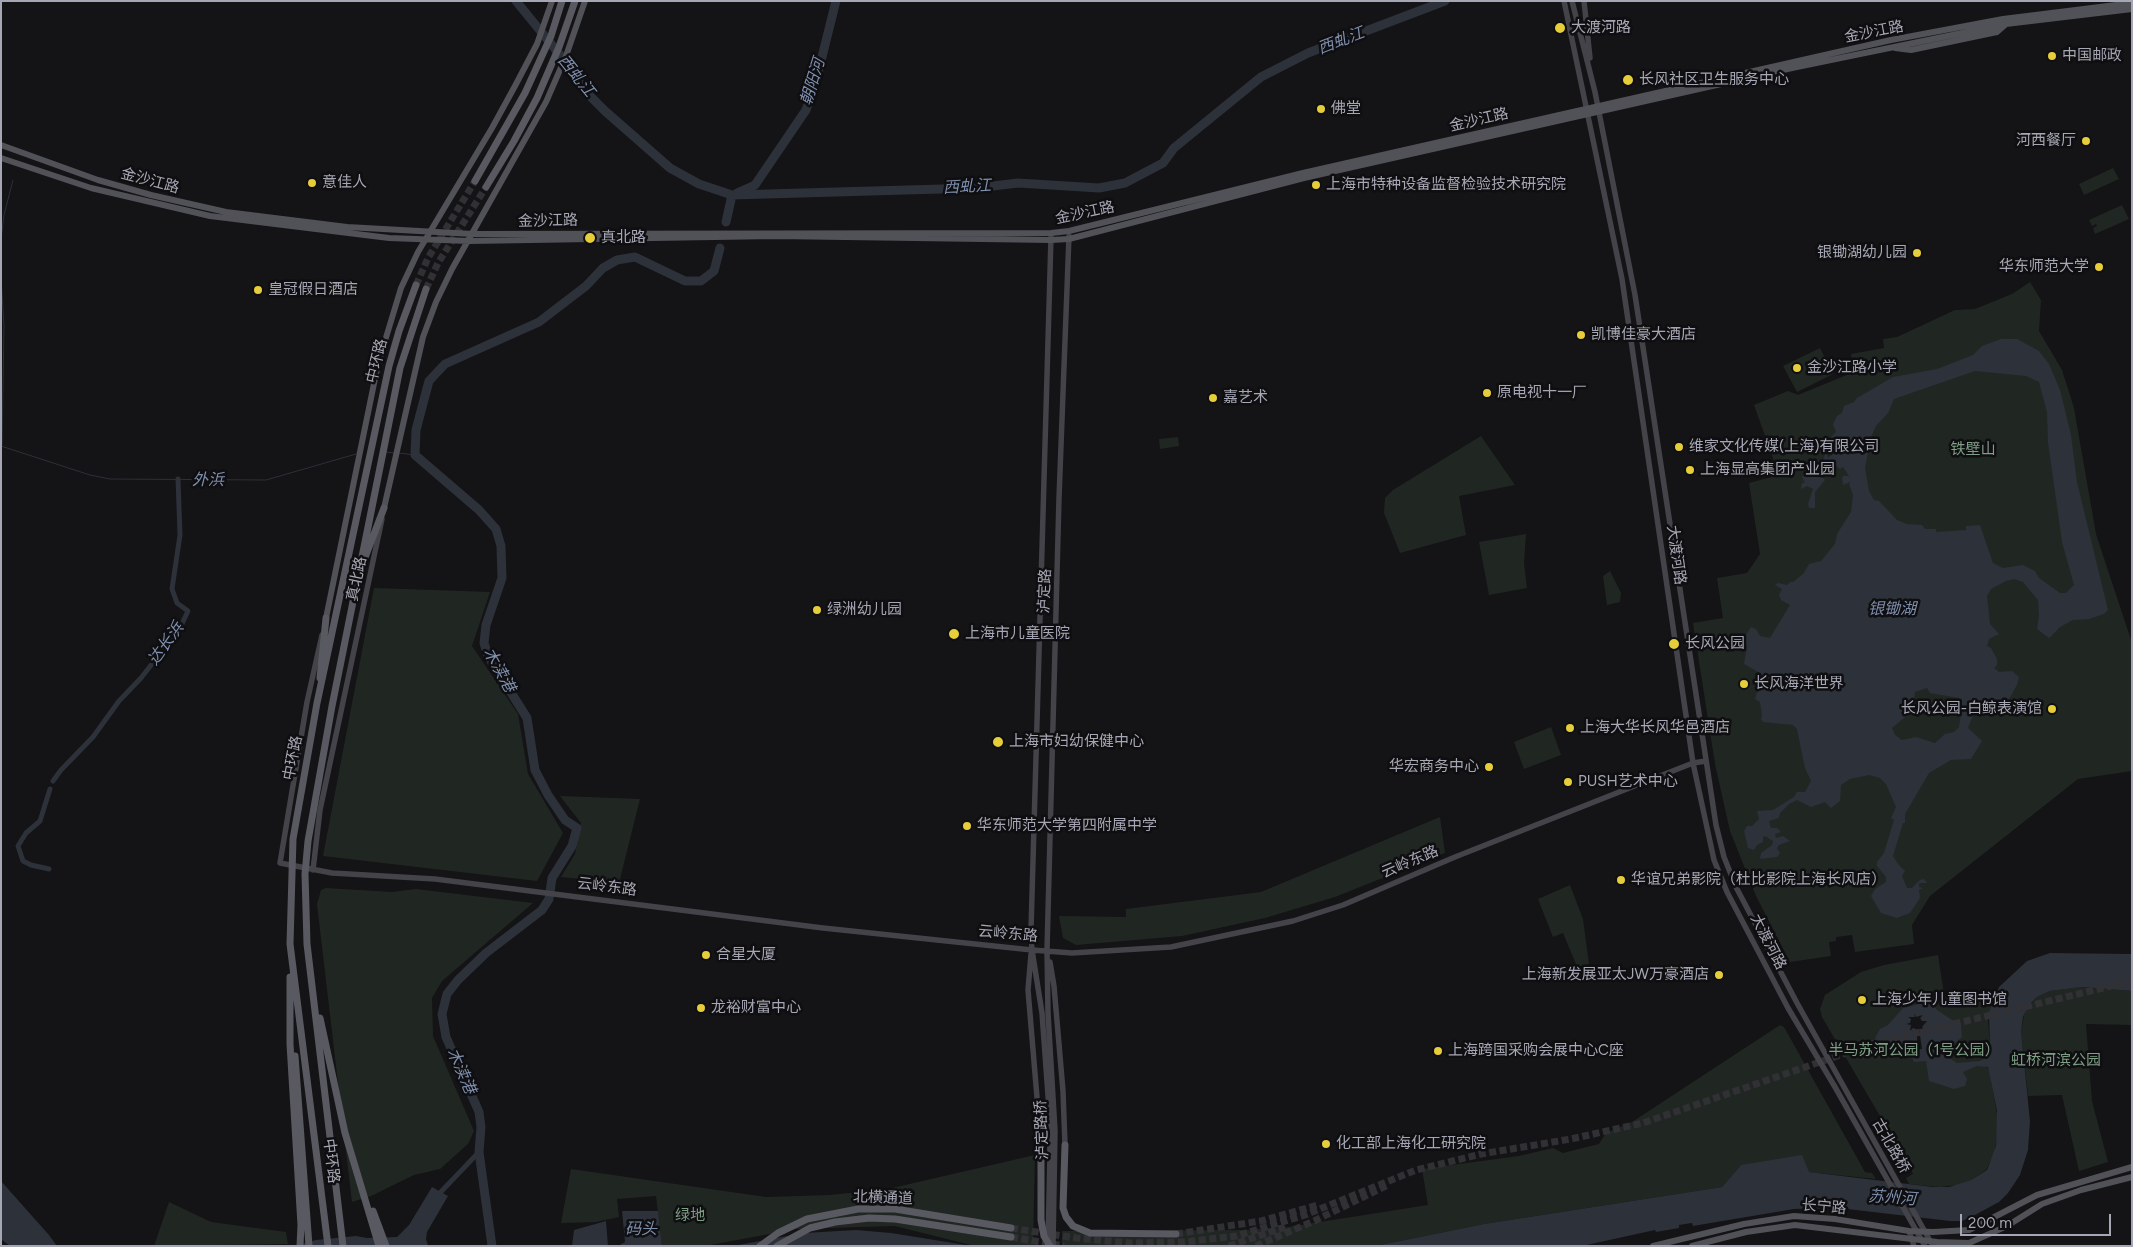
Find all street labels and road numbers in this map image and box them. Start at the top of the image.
street label: 金沙江路 [1843,17,1905,47]
street label: 金沙江路 [1448,104,1510,136]
street label: 金沙江路 [119,165,181,197]
street label: 金沙江路 [1054,198,1116,228]
street label: 金沙江路 [518,211,578,231]
street label: 中环路 [363,337,391,385]
street label: 大渡河路 [1663,524,1689,586]
street label: 真北路 [344,555,370,603]
street label: 泸定路 [1035,568,1055,614]
street label: 中环路 [280,734,306,782]
street label: 云岭东路 [1379,842,1441,882]
street label: 云岭东路 [576,874,638,900]
street label: 大渡河路 [1746,911,1790,973]
street label: 云岭东路 [977,922,1039,946]
street label: 泸定路桥 [1032,1100,1052,1160]
street label: 古北路桥 [1868,1116,1914,1176]
street label: 中环路 [319,1138,343,1184]
street label: 北横通道 [853,1188,913,1208]
street label: 长宁路 [1801,1196,1847,1218]

